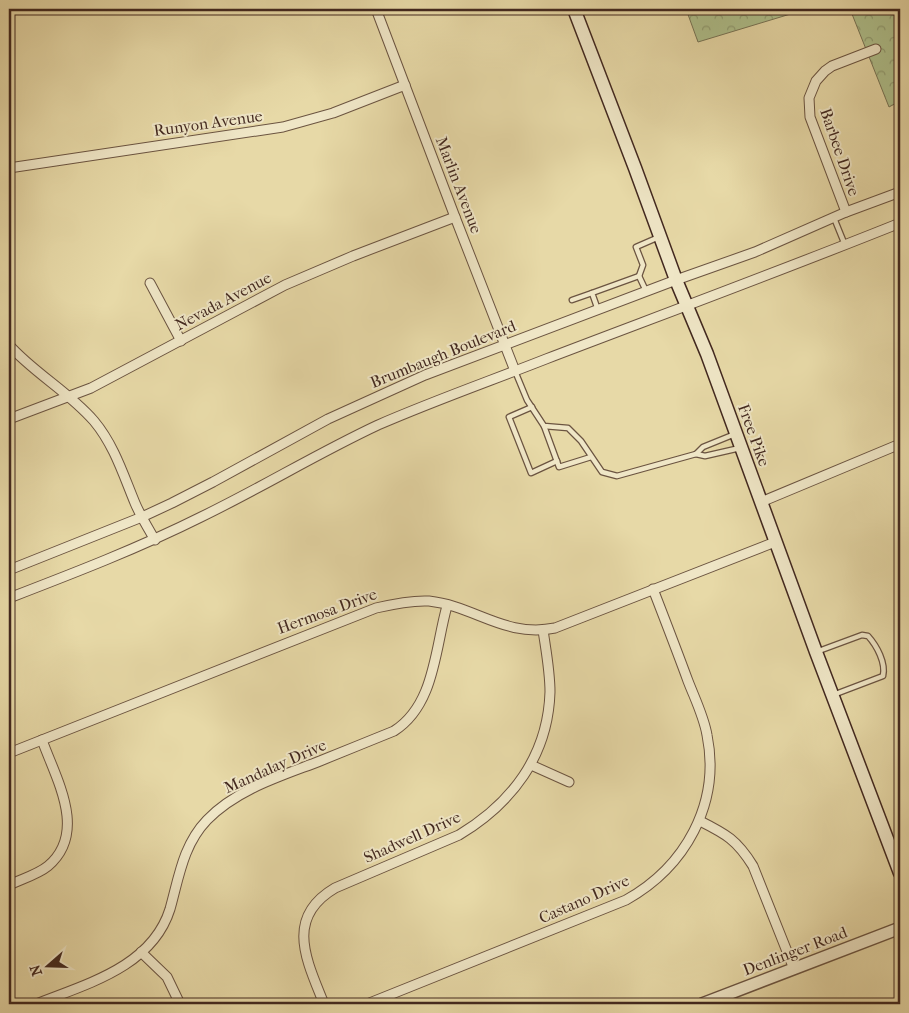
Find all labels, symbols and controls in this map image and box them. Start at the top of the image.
street label: Runyon Avenue [152,106,264,140]
street label: Barbee Drive [816,106,864,198]
street label: Marlin Avenue [432,134,486,236]
street label: Nevada Avenue [172,268,274,334]
street label: Brumbaugh Boulevard [367,316,519,392]
street label: Free Pike [734,401,774,469]
street label: Hermosa Drive [275,584,379,638]
street label: Mandalay Drive [221,735,329,797]
street label: Shadwell Drive [361,807,463,867]
street label: Castano Drive [536,871,632,927]
street label: Denlinger Road [740,922,850,980]
north arrow [22,940,72,990]
text: N [26,962,46,978]

